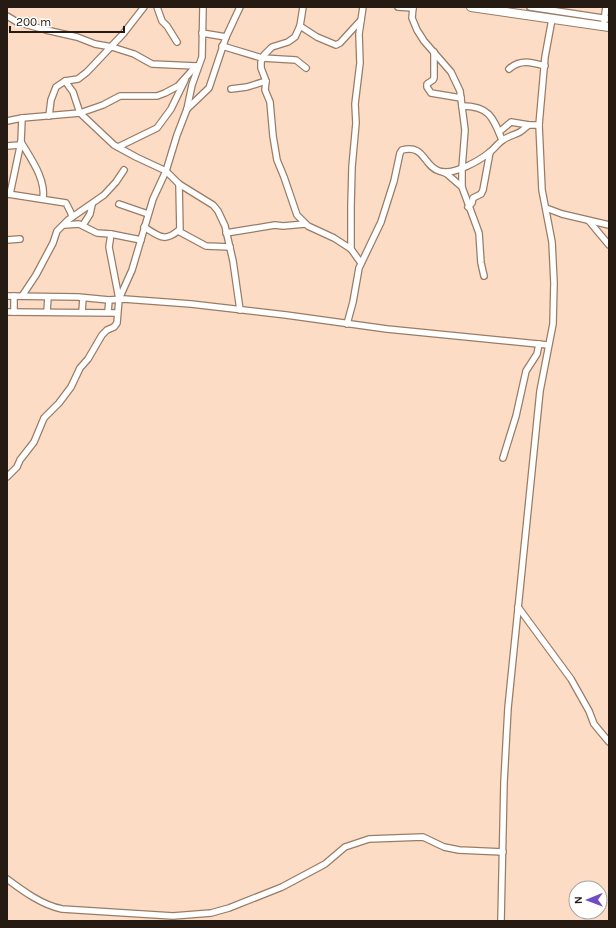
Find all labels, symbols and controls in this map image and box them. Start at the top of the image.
scale bar [10,8,124,34]
text: 200 m [16,15,51,29]
north arrow [568,880,608,920]
text: N [572,896,585,904]

